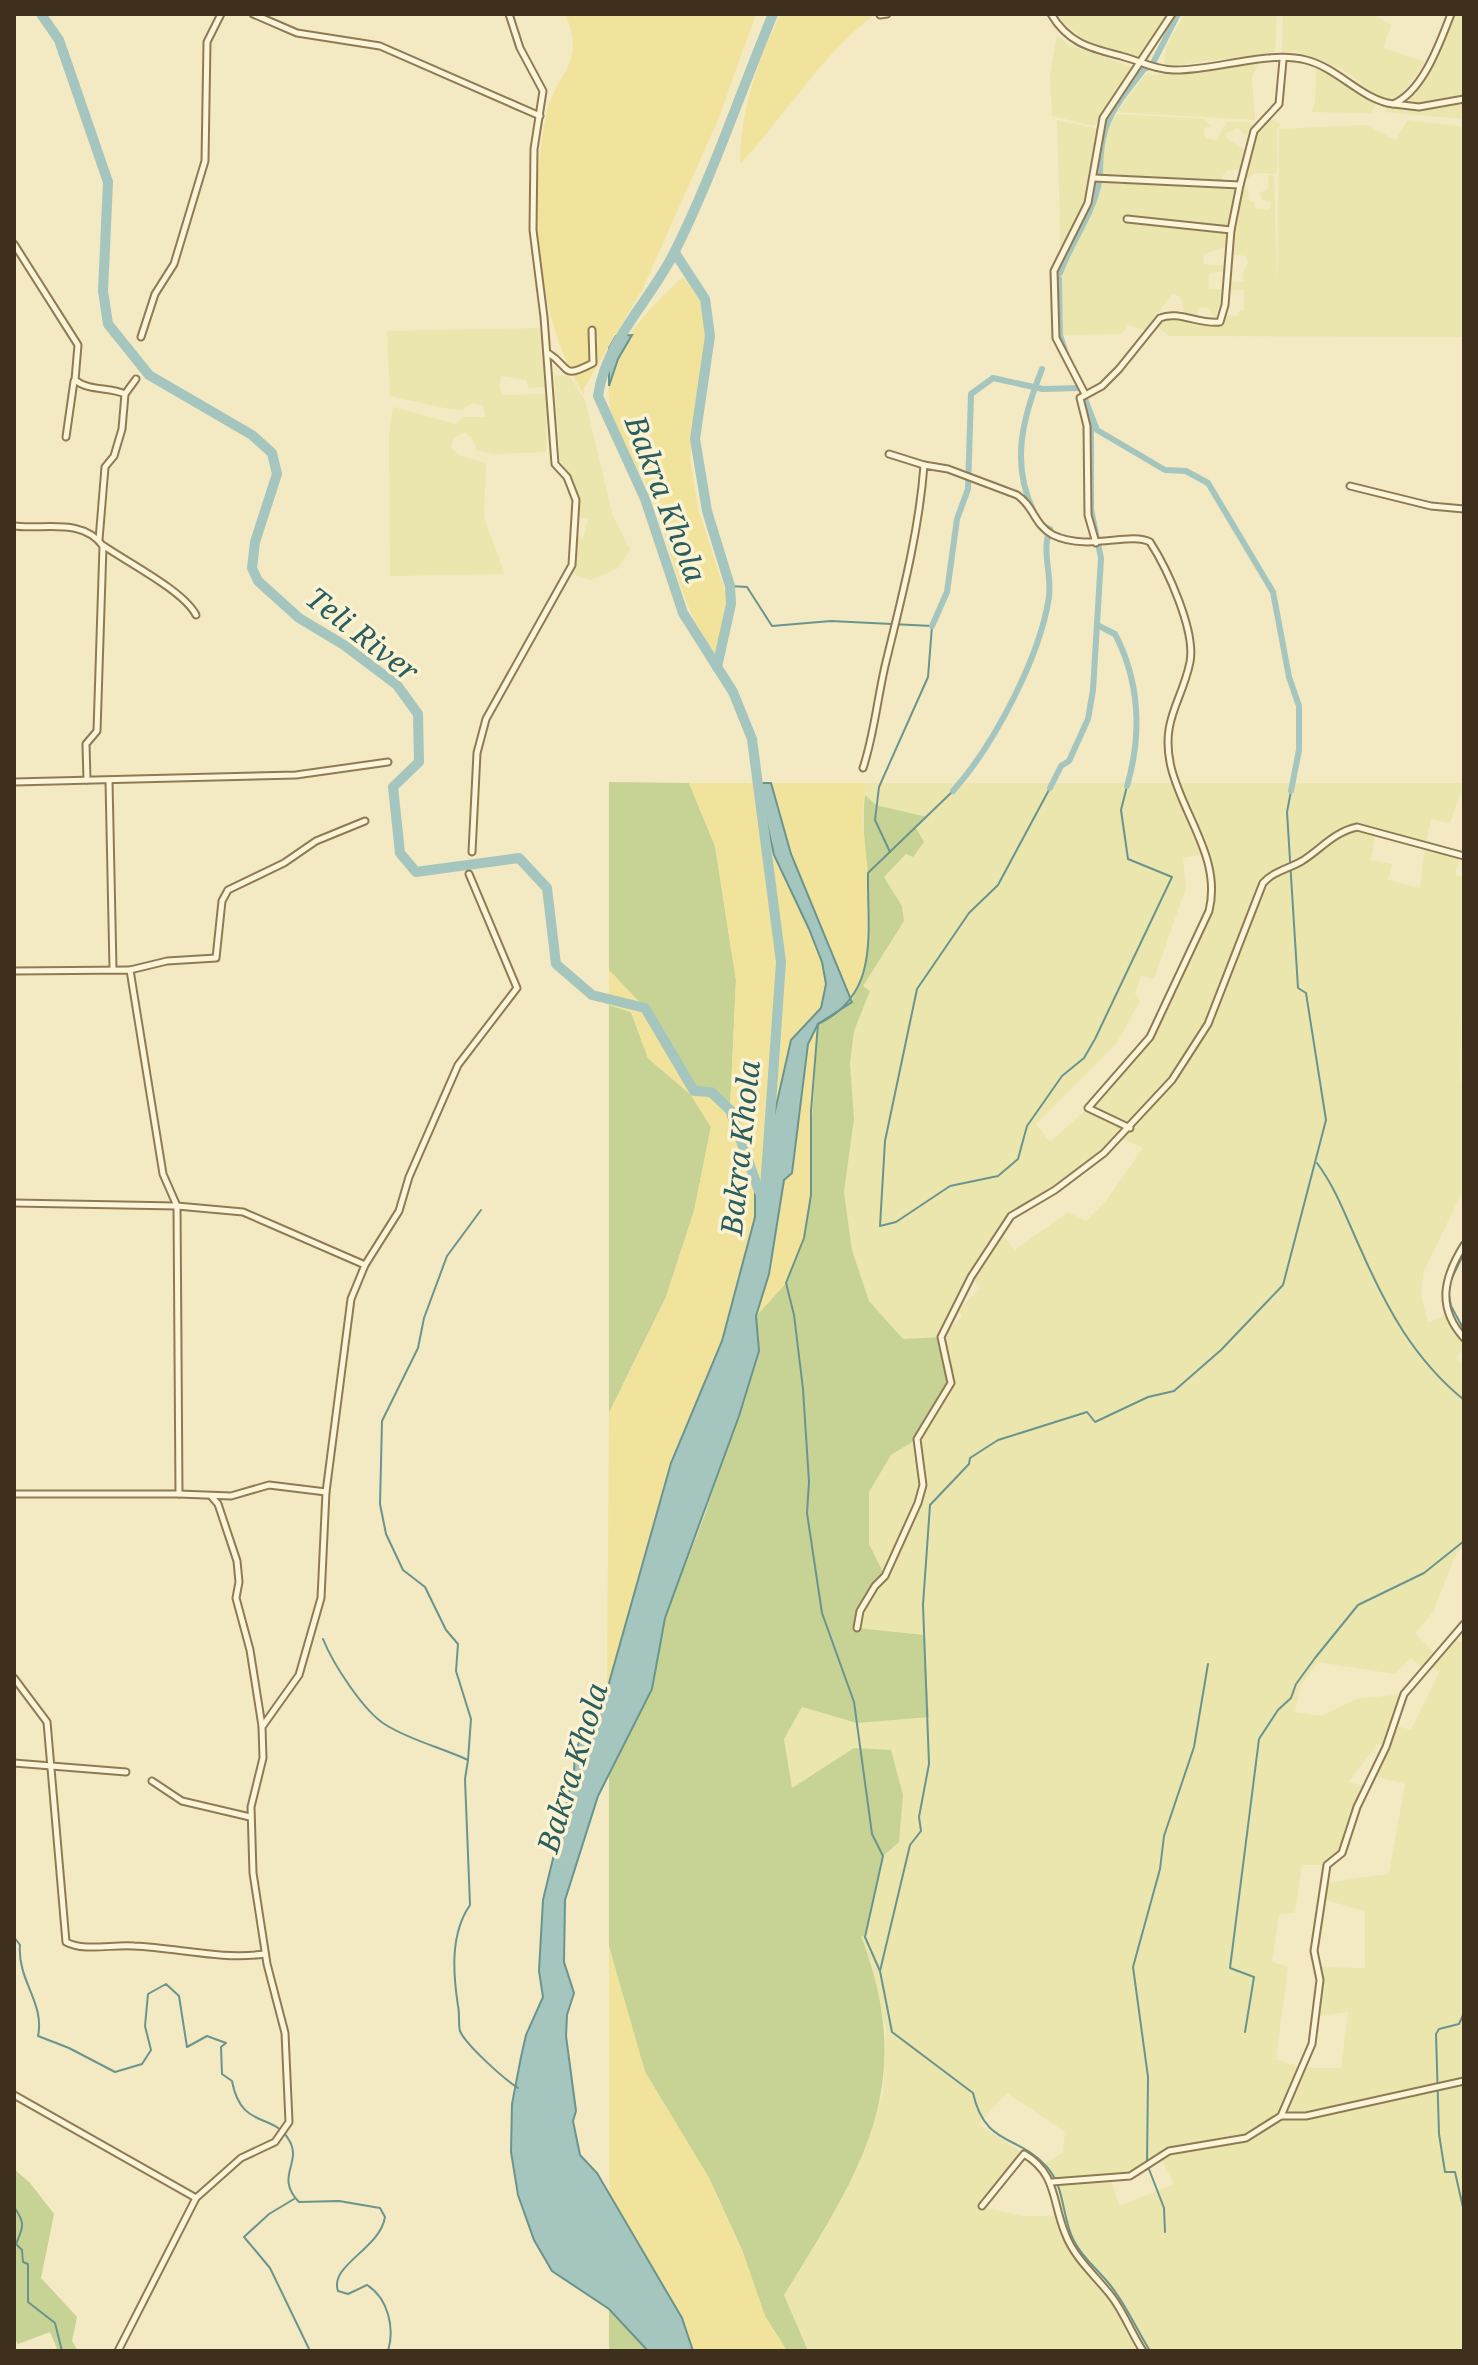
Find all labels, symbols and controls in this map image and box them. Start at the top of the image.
water label: Bakra Khola [615,408,717,588]
water label: Teli River [298,577,428,691]
water label: Bakra Khola [710,1058,769,1238]
water label: Bakra Khola [526,1677,617,1858]

